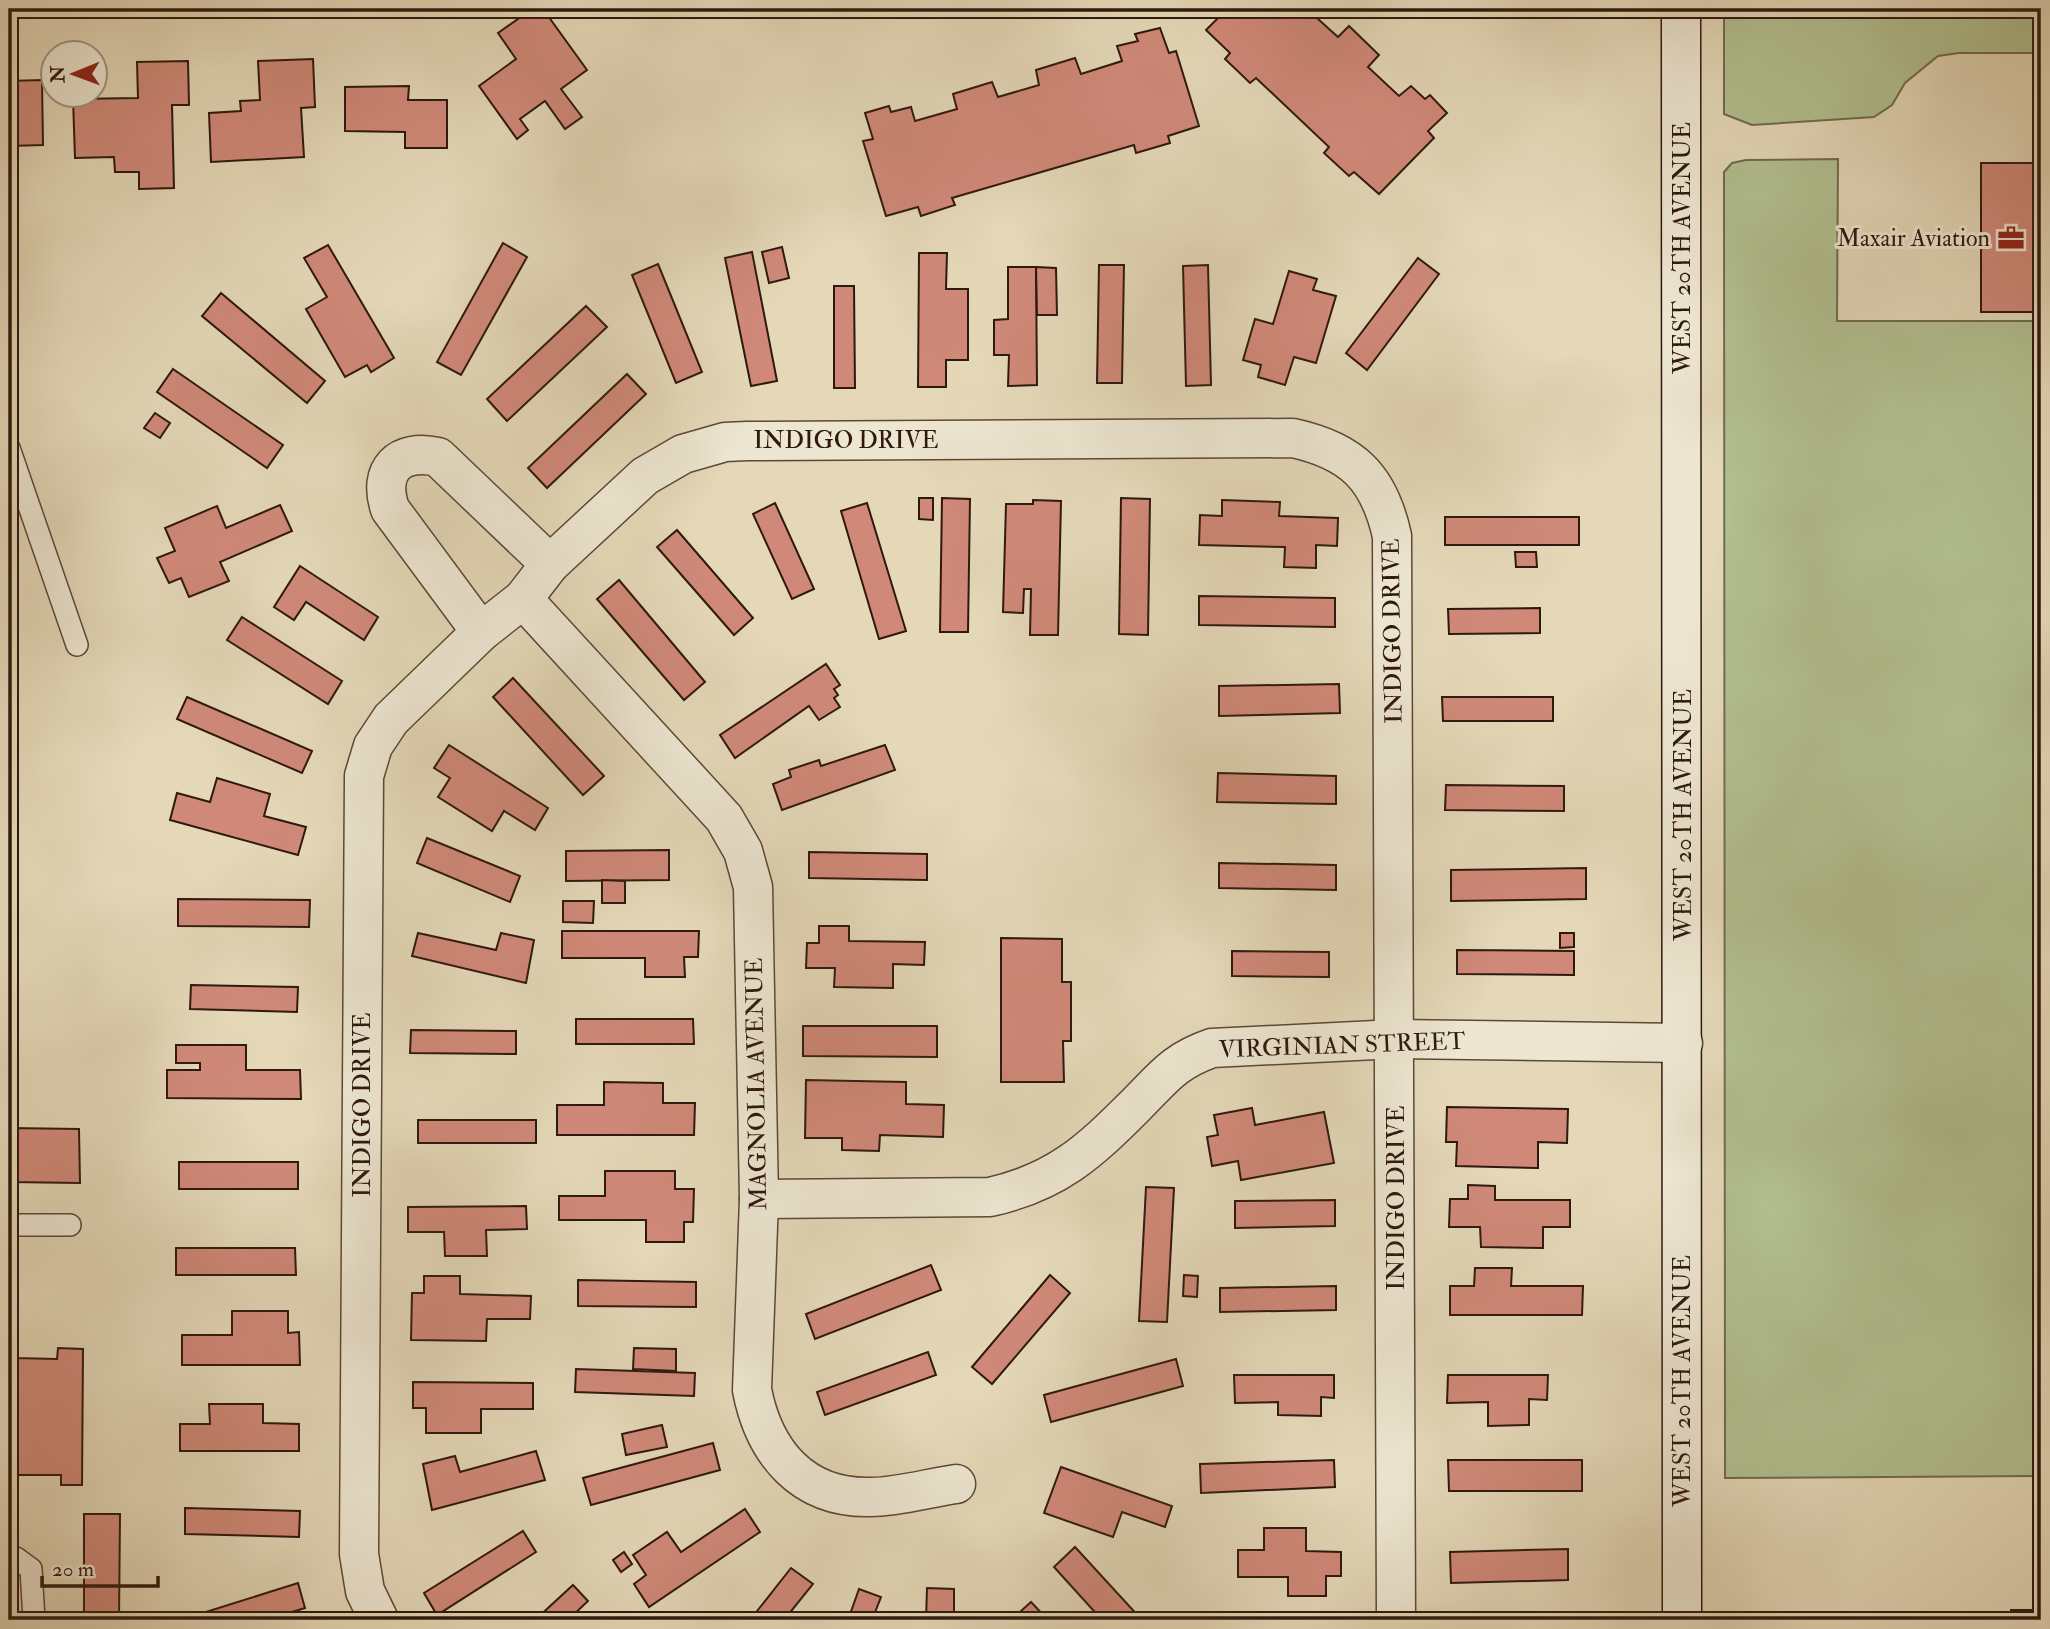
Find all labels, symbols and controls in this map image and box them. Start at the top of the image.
north arrow [38,38,108,108]
text: N [46,65,70,84]
street label: WEST 20TH AVENUE [1667,122,1698,375]
place label: Maxair Aviation [1837,223,1990,254]
office icon: Maxair Aviation [1996,223,2026,253]
street label: INDIGO DRIVE [753,425,939,456]
street label: INDIGO DRIVE [1375,538,1410,724]
street label: WEST 20TH AVENUE [1668,689,1699,942]
street label: MAGNOLIA AVENUE [739,957,774,1211]
street label: INDIGO DRIVE [347,1012,378,1198]
street label: VIRGINIAN STREET [1218,1026,1466,1065]
street label: INDIGO DRIVE [1381,1105,1412,1291]
street label: WEST 20TH AVENUE [1667,1255,1698,1508]
scale bar [42,1545,158,1589]
text: 20 m [52,1556,94,1583]

